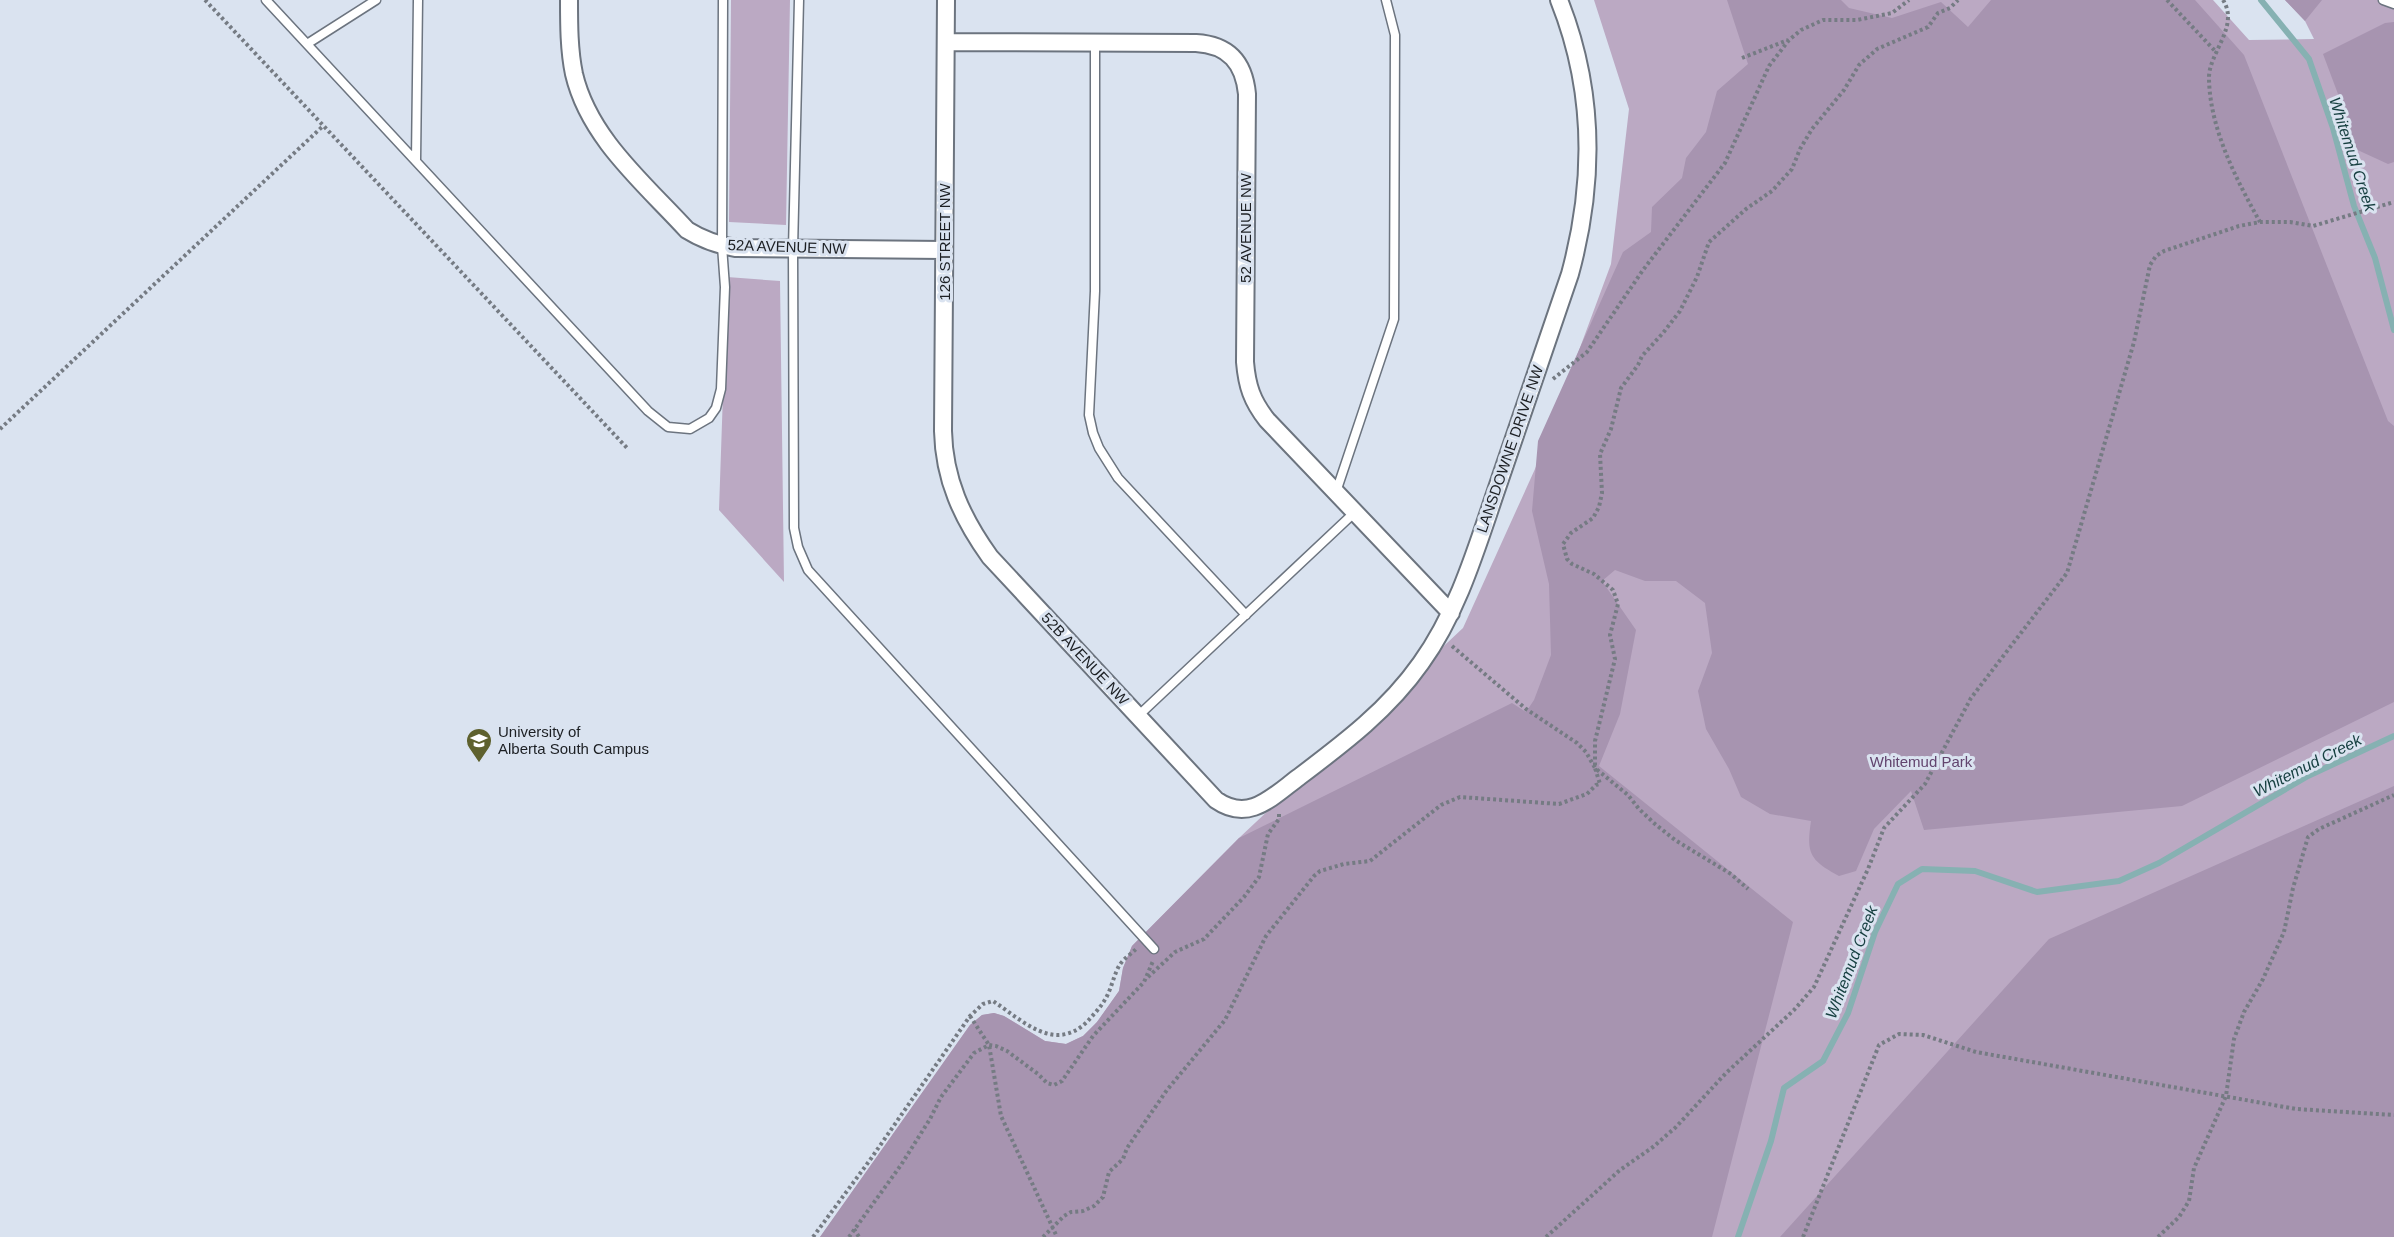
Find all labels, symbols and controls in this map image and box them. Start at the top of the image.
water label: Whitemud Creek [2326,95,2379,214]
street label: 52 AVENUE NW [1237,172,1254,283]
street label: 126 STREET NW [936,183,953,301]
street label: 52A AVENUE NW [727,236,848,257]
street label: LANSDOWNE DRIVE NW [1473,362,1546,535]
street label: 52B AVENUE NW [1038,609,1133,709]
place label: University of Alberta South Campus [498,723,649,757]
school or university icon: University of Alberta South Campus [464,726,494,764]
water label: Whitemud Creek [2250,730,2365,800]
park label: Whitemud Park [1870,753,1973,770]
water label: Whitemud Creek [1822,903,1881,1021]

